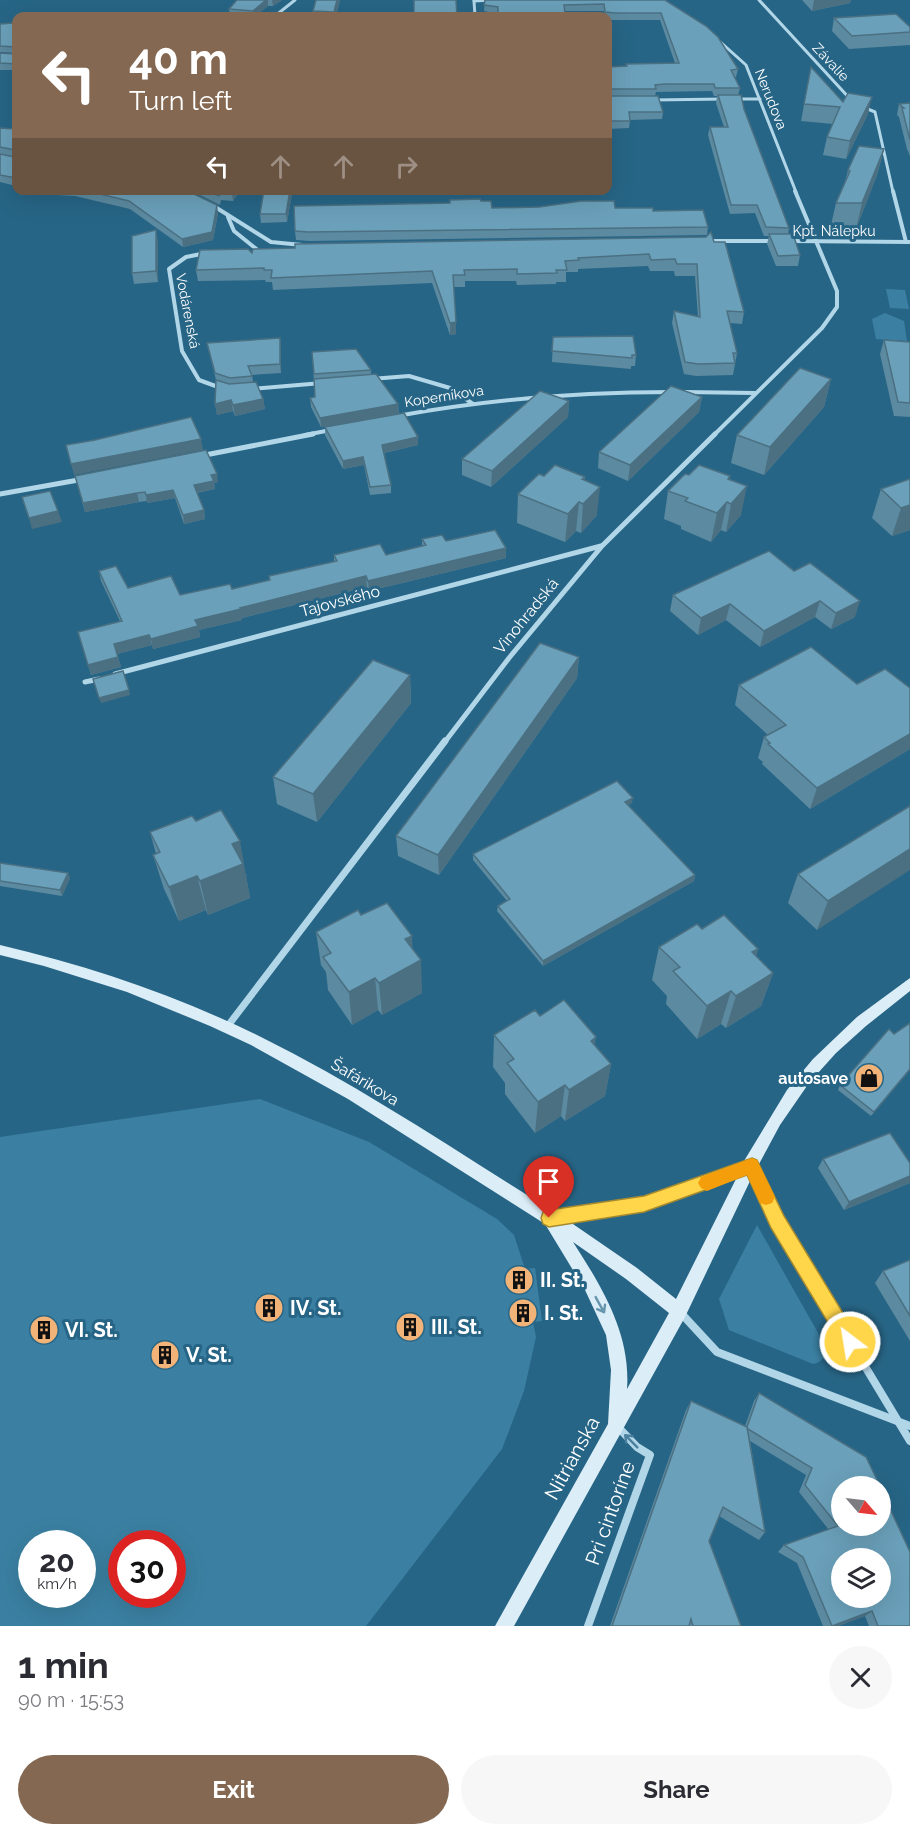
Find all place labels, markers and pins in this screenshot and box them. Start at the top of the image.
shop icon: autosave [853,1062,885,1094]
place label: autosave [778,1069,848,1088]
pin [523,1156,574,1218]
building icon: II. St. [503,1264,535,1296]
place label: II. St. [540,1268,585,1292]
building icon: IV. St. [253,1292,285,1324]
place label: IV. St. [290,1296,341,1320]
building icon: I. St. [507,1297,539,1329]
place label: I. St. [544,1301,583,1325]
building icon: III. St. [394,1311,426,1343]
building icon: VI. St. [28,1314,60,1346]
place label: III. St. [431,1315,482,1339]
place label: VI. St. [65,1318,118,1342]
building icon: V. St. [149,1339,181,1371]
place label: V. St. [186,1343,232,1367]

